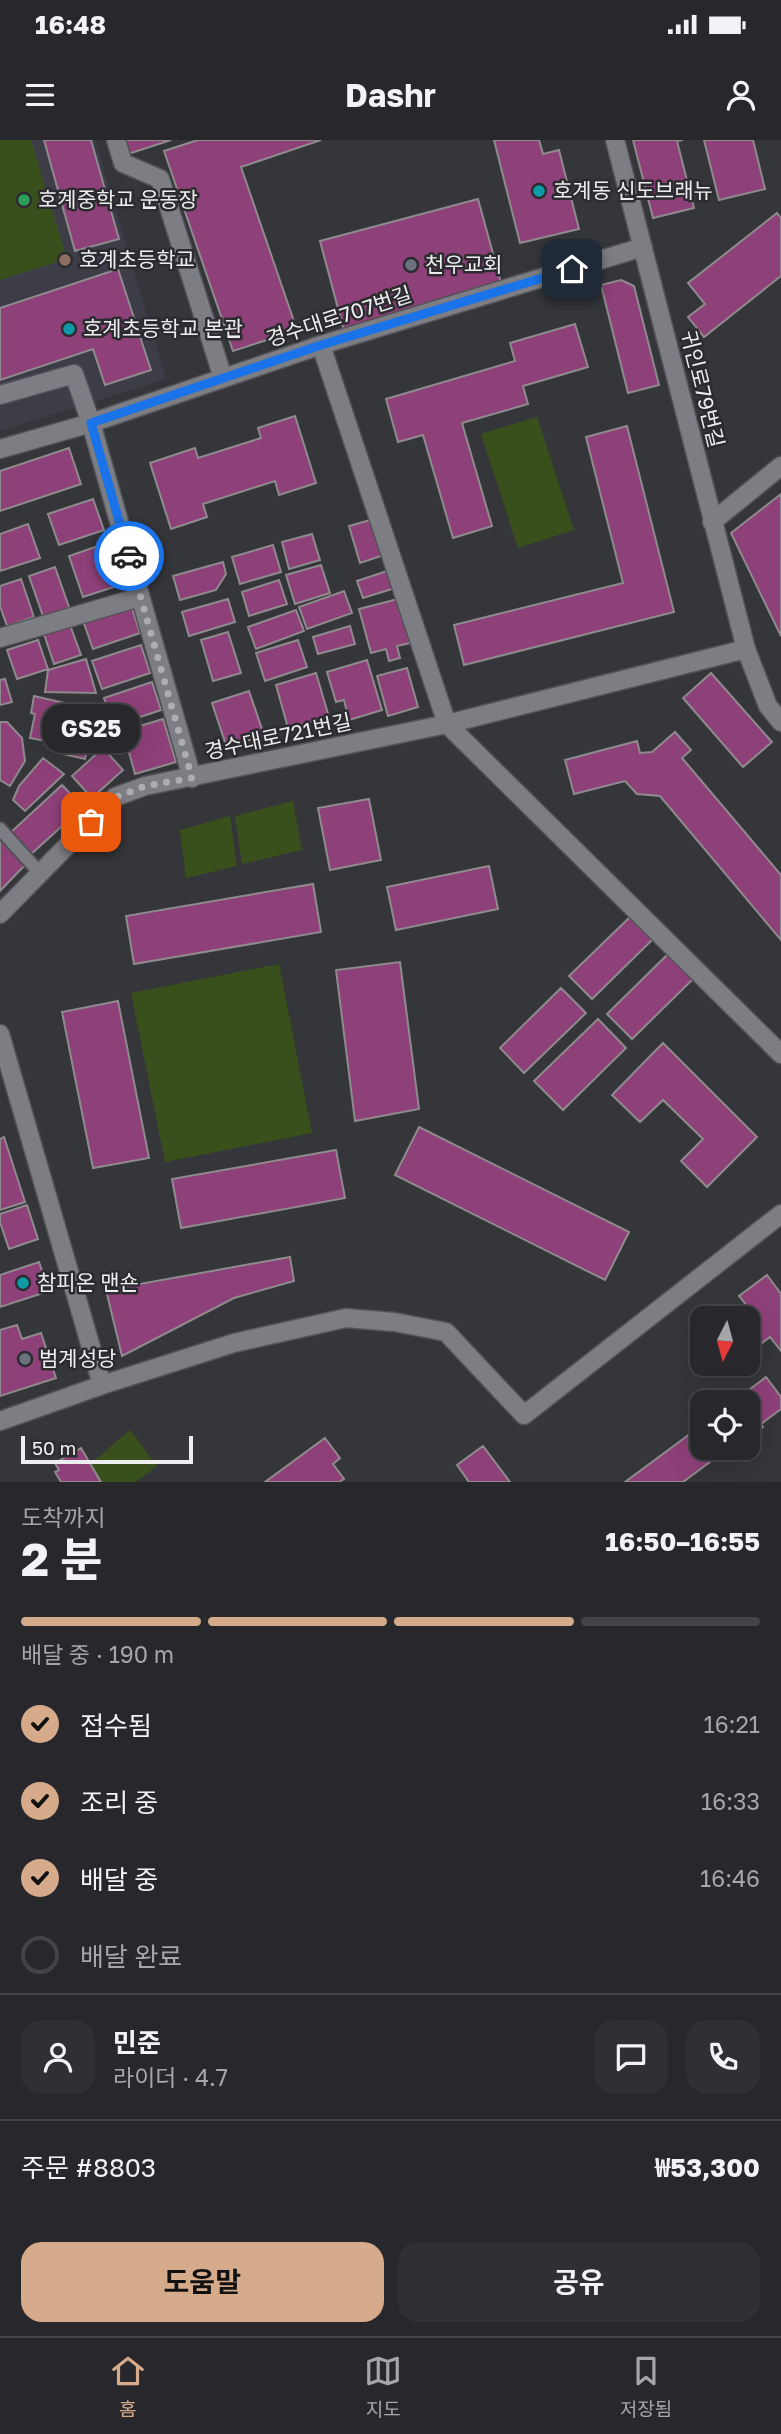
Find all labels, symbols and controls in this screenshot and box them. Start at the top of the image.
text: 16:48 [35,9,106,40]
icon: menu [21,76,59,114]
text: Dashr [345,76,436,114]
icon: person [722,76,760,114]
place label: 호계동 신도브래뉴 [553,177,713,203]
marker: 호계동 신도브래뉴 [531,183,547,199]
place label: 호계중학교 운동장 [38,186,198,212]
marker: 호계중학교 운동장 [16,192,32,208]
pin [542,239,602,299]
place label: 호계초등학교 [79,246,195,272]
icon: home [553,250,591,288]
place label: 천우교회 [425,251,502,277]
marker: 호계초등학교 [57,252,73,268]
marker: 천우교회 [403,257,419,273]
street label: 경수대로707번길 [263,280,415,352]
place label: 호계초등학교 본관 [83,315,243,341]
marker: 호계초등학교 본관 [61,321,77,337]
street label: 귀인로79번길 [676,327,730,450]
courier [94,521,164,591]
icon: car [110,537,148,575]
callout: GS25 [42,703,140,752]
street label: 경수대로721번길 [202,708,354,764]
text: GS25 [61,714,121,742]
pin [61,792,121,852]
icon: bag [72,803,110,841]
place label: 참피온 맨숀 [37,1269,139,1295]
marker: 참피온 맨숀 [15,1275,31,1291]
north arrow [690,1306,760,1376]
map controls [690,1306,760,1460]
place label: 범계성당 [39,1345,116,1371]
marker: 범계성당 [17,1351,33,1367]
button: locate [690,1390,760,1460]
scale bar [21,1433,192,1465]
text: 50 m [32,1436,76,1459]
text: 도착까지 [21,1503,106,1531]
text: 16:50–16:55 [605,1526,760,1557]
text: 2 분 [21,1531,103,1586]
text: 배달 중 · 190 m [21,1640,174,1668]
icon: check [21,1705,59,1743]
text: 접수됨 [80,1710,152,1741]
text: 16:21 [704,1710,760,1738]
icon: check [21,1782,59,1820]
text: 조리 중 [80,1787,158,1818]
text: 16:33 [701,1787,760,1815]
icon: check [21,1859,59,1897]
text: 배달 중 [80,1864,158,1895]
text: 16:46 [700,1864,760,1892]
text: 배달 완료 [80,1941,182,1972]
button: person [21,2020,95,2094]
button: chat [594,2020,668,2094]
button: phone [686,2020,760,2094]
text: 민준 [113,2027,161,2058]
text: 라이더 · 4.7 [113,2063,228,2091]
text: 주문 #8803 [21,2152,156,2183]
text: ₩53,300 [655,2152,760,2183]
button: 도움말 [21,2242,384,2322]
button: 공유 [398,2242,760,2322]
tab: 홈 [109,2352,147,2421]
tab: 지도 [364,2352,402,2421]
tab: 저장됨 [620,2352,672,2421]

